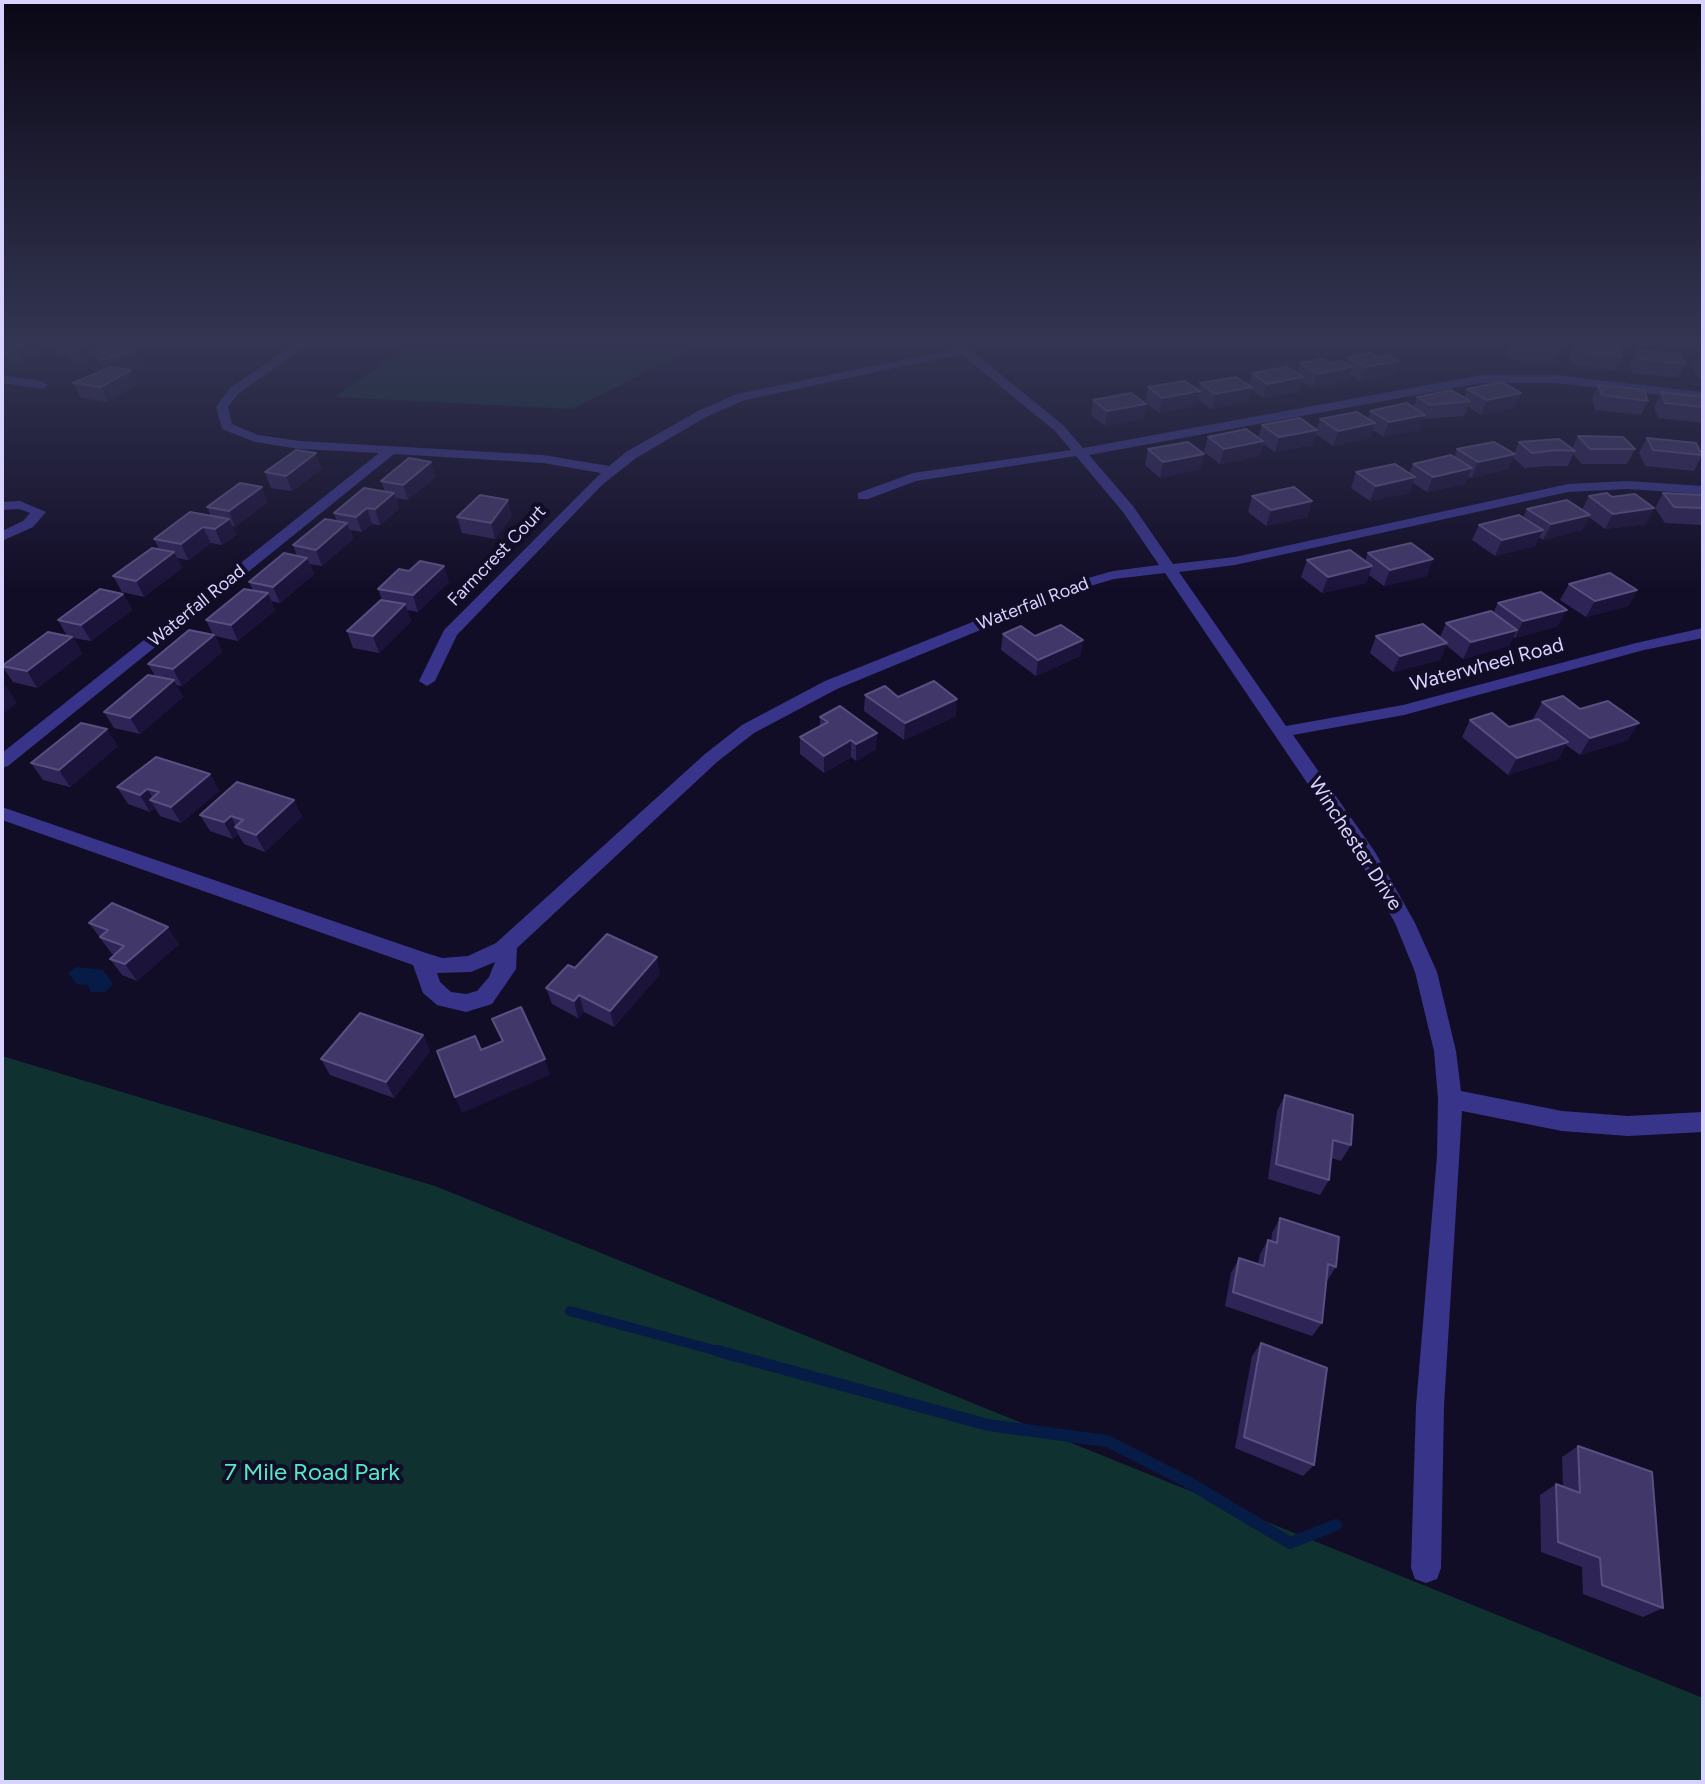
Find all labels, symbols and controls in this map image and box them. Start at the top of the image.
street label: Farmcrest Court [443,501,551,611]
street label: Waterfall Road [144,560,250,652]
street label: Waterfall Road [974,573,1092,635]
street label: Waterwheel Road [1408,633,1566,697]
street label: Winchester Drive [1303,773,1407,915]
park label: 7 Mile Road Park [224,1459,400,1487]

